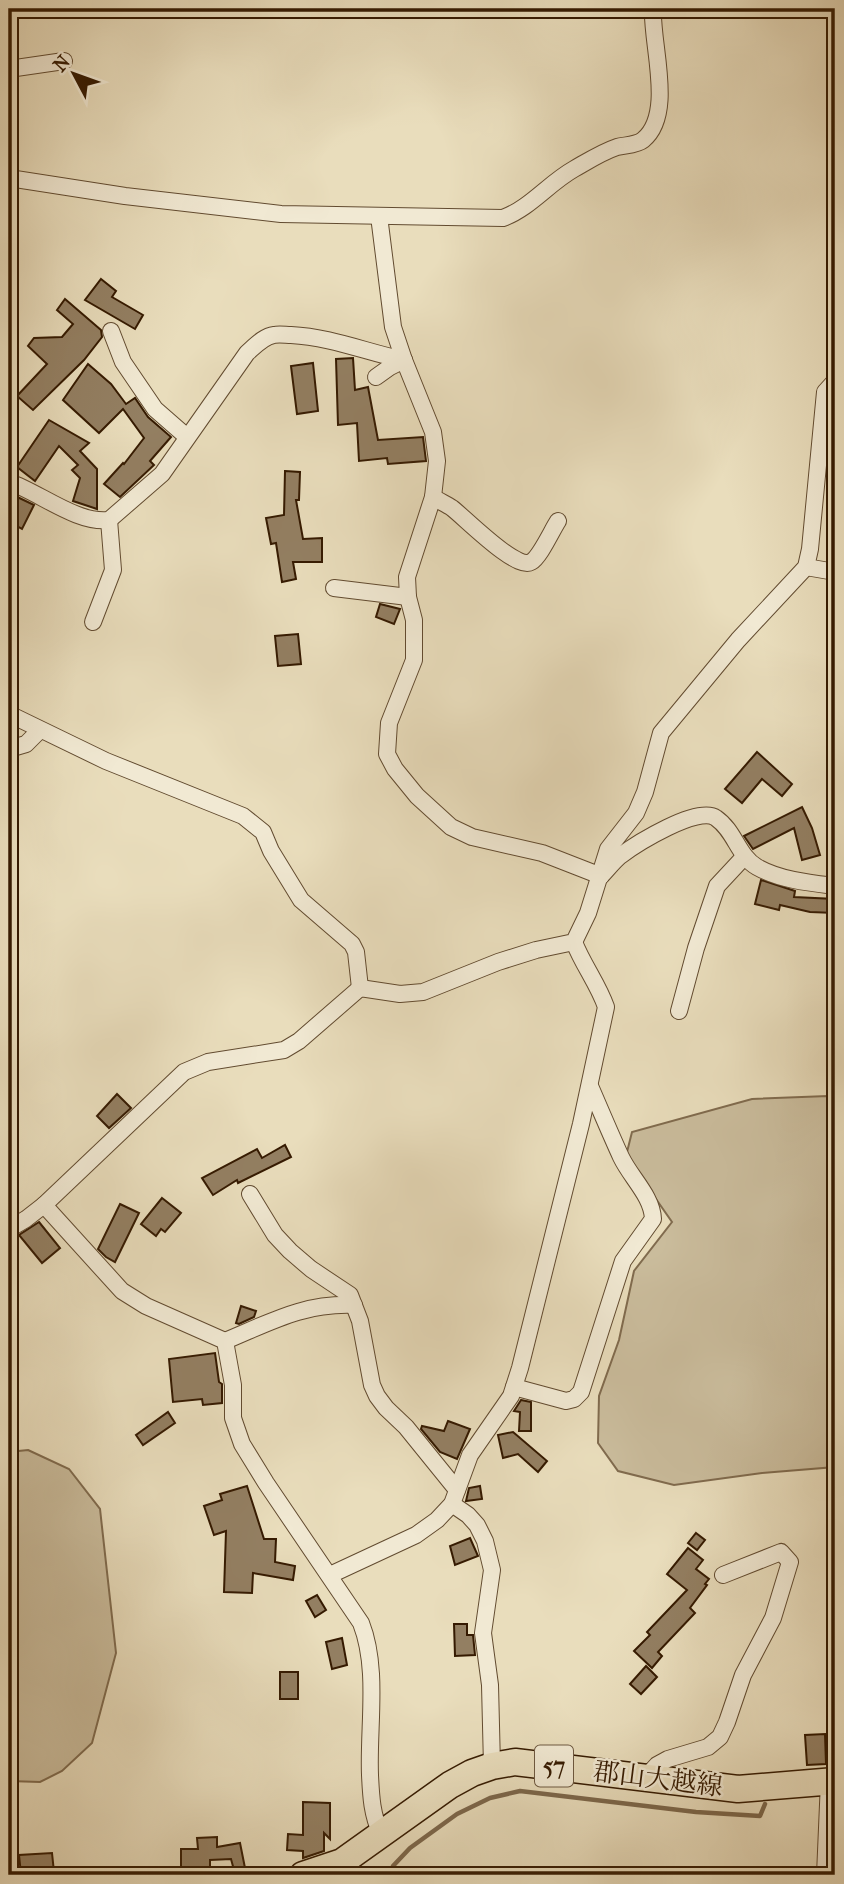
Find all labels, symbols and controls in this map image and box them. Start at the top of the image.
north arrow [38,38,108,108]
text: N [49,50,75,76]
road number: 57 [535,1746,573,1786]
street label: 郡山大越線 [592,1756,724,1802]

